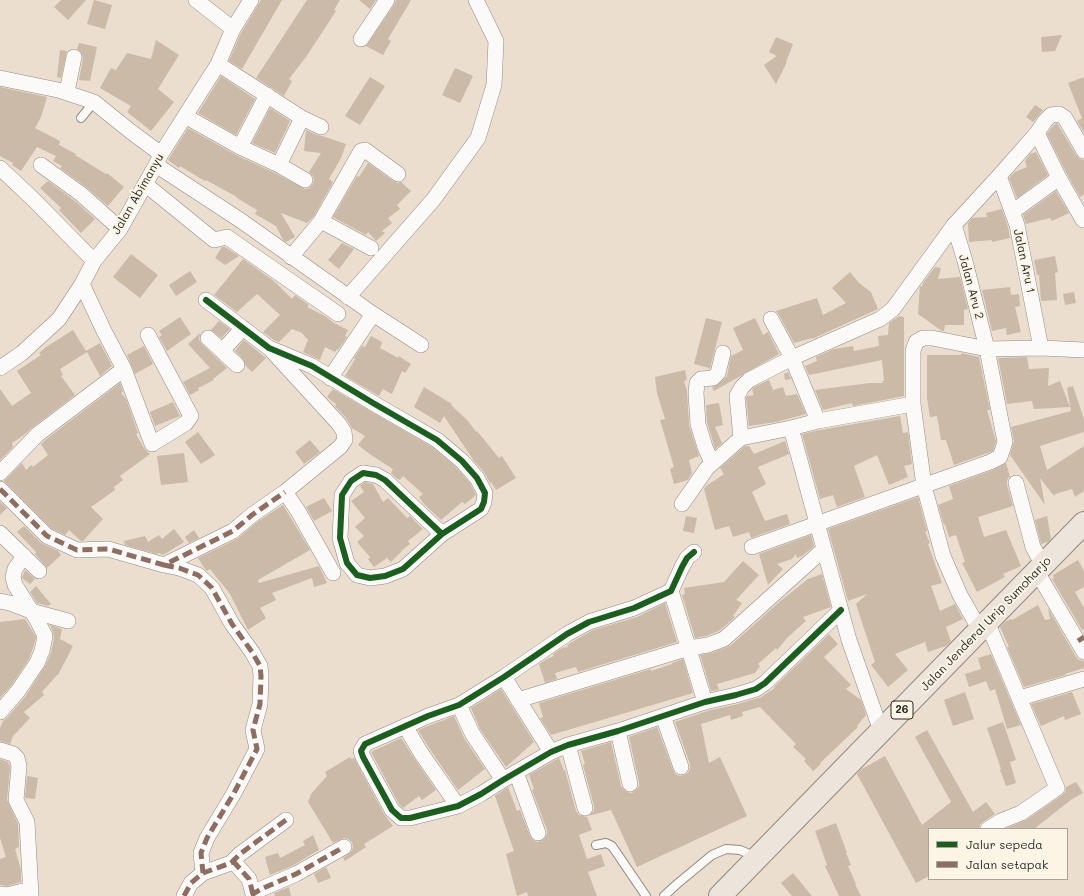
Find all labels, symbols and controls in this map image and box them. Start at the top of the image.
street label: Jalan Abimanyu [109,151,167,237]
street label: Jalan Aru 1 [1010,228,1038,294]
street label: Jalan Aru 2 [955,253,987,321]
street label: Jalan Jenderal Urip Sumoharjo [918,554,1054,694]
road number: 26 [891,701,913,719]
legend [928,828,1068,880]
text: Jalur sepeda [966,836,1043,852]
text: Jalan setapak [966,856,1048,872]

